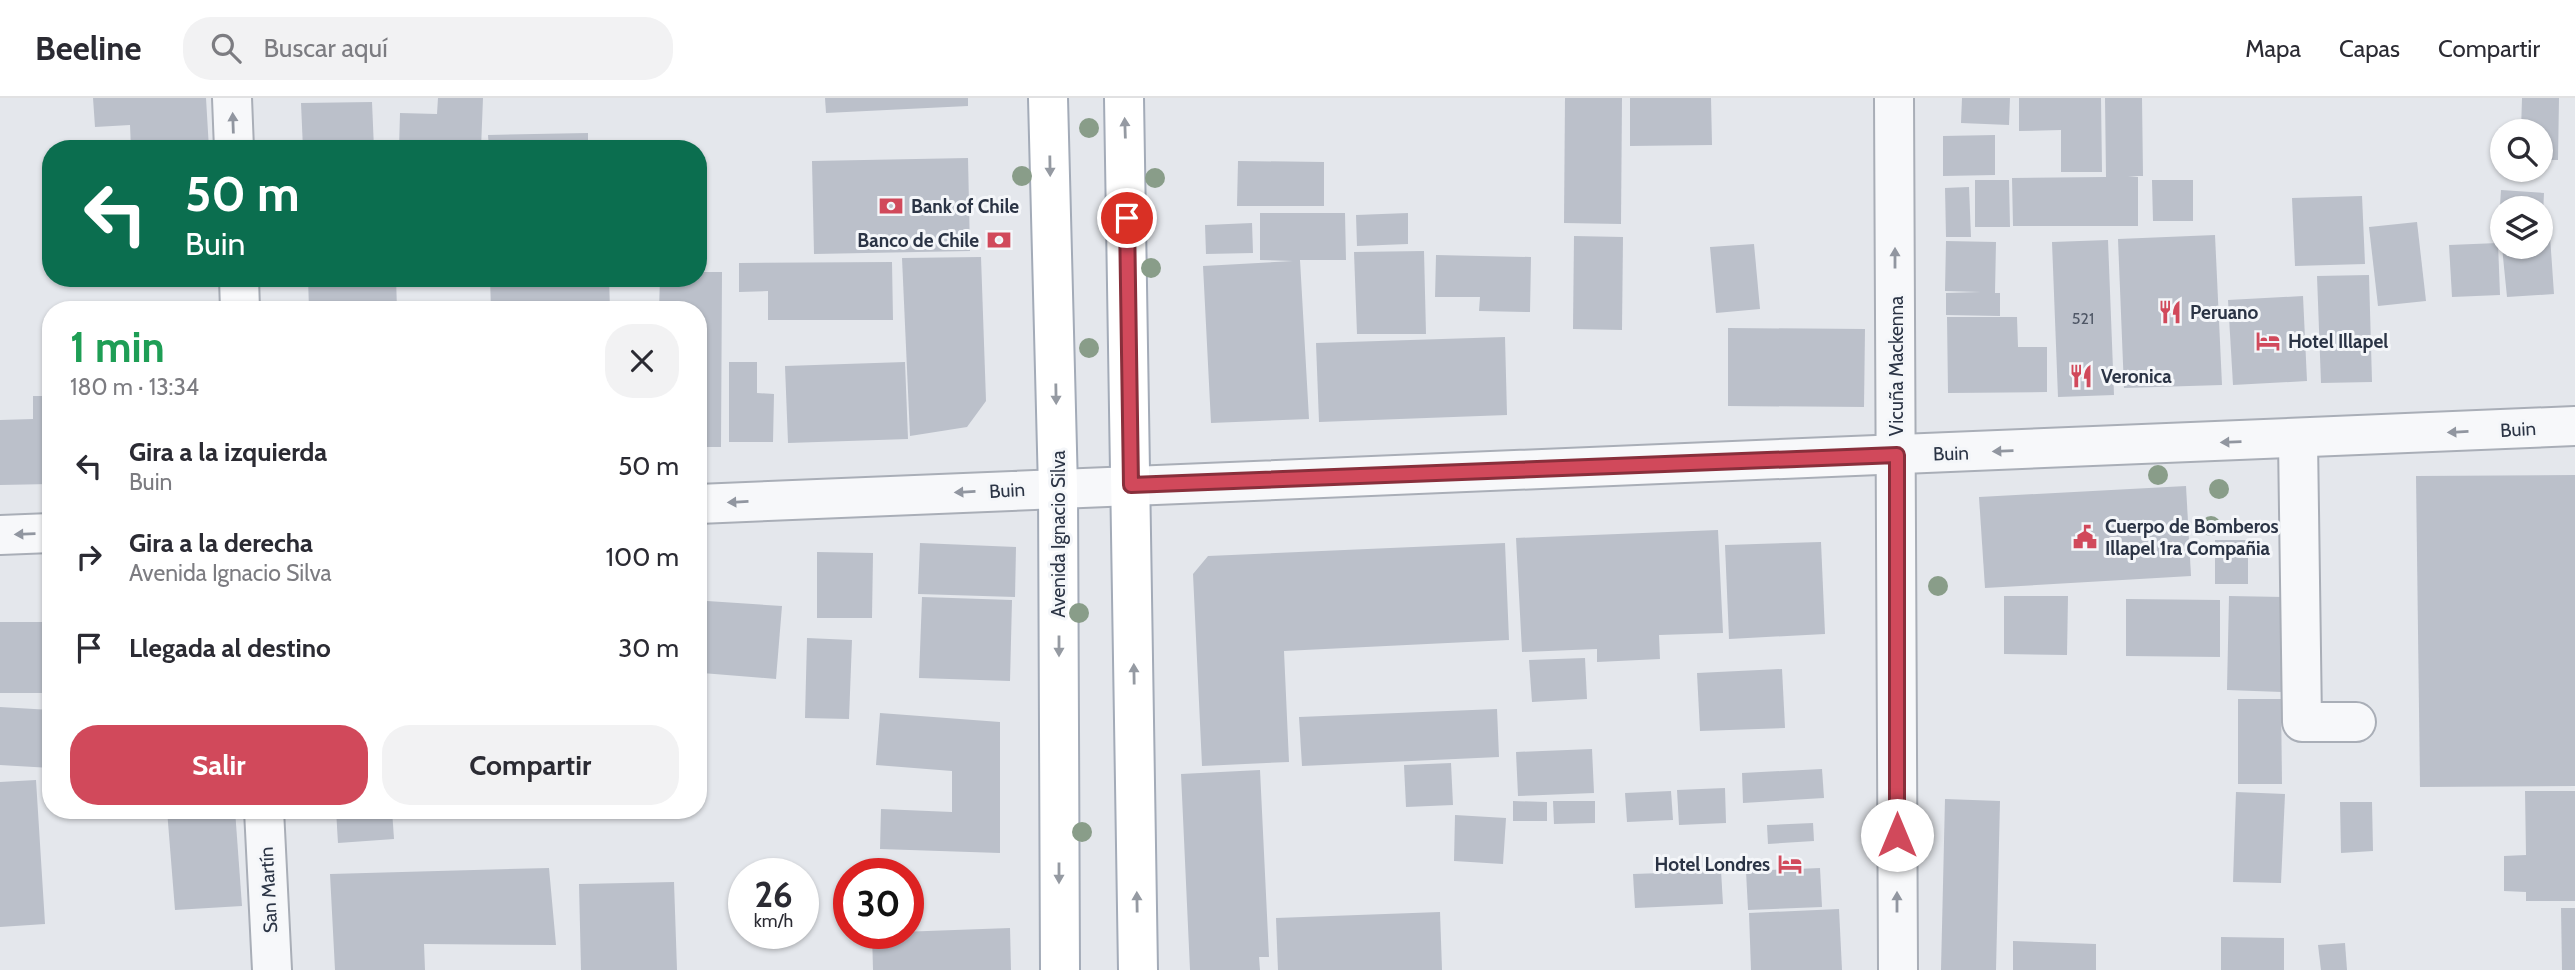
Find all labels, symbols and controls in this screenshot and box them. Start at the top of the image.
search box [183,17,673,80]
text: Beeline [35,28,141,68]
icon: search [207,29,245,67]
text: Buscar aquí [263,32,388,64]
text: Mapa [2245,34,2301,63]
text: Capas [2339,34,2400,63]
text: Compartir [2438,34,2540,63]
one-way arrow [227,112,238,134]
one-way arrow [1120,117,1131,139]
map controls [2490,119,2553,259]
button: search [2490,119,2553,182]
one-way arrow [1044,155,1056,177]
text: 50 m [185,164,300,223]
icon: left [70,168,161,259]
pin [1097,188,1157,248]
bank icon: Bank of Chile [877,192,905,220]
place label: Bank of Chile [911,195,1019,218]
button: layers [2490,196,2553,259]
icon: arrive [1108,199,1146,237]
text: Buin [185,224,245,263]
bank icon: Banco de Chile [985,226,1013,254]
place label: Banco de Chile [857,229,979,252]
one-way arrow [1889,247,1901,269]
street label: Vicuña Mackenna [1885,296,1908,436]
restaurant icon: Peruano [2156,298,2184,326]
place label: Peruano [2190,301,2259,324]
house number: 521 [2072,309,2094,328]
text: 1 min [70,321,165,373]
button: close [605,324,679,398]
hotel icon: Hotel Illapel [2254,327,2282,355]
place label: Hotel Illapel [2288,330,2388,353]
restaurant icon: Veronica [2067,362,2095,390]
place label: Veronica [2101,365,2172,388]
text: 180 m · 13:34 [70,373,199,401]
one-way arrow [1050,383,1061,405]
street label: Buin [2500,417,2537,442]
one-way arrow [2447,427,2469,438]
text: Gira a la izquierda [129,436,327,468]
one-way arrow [2219,437,2241,448]
street label: Buin [1933,441,1969,466]
one-way arrow [1992,446,2014,457]
icon: left [70,447,108,485]
text: 50 m [618,450,679,482]
street label: Avenida Ignacio Silva [1047,450,1070,618]
text: Buin [129,468,172,496]
street label: Buin [989,478,1026,503]
one-way arrow [954,487,976,498]
one-way arrow [726,497,748,508]
place label: Cuerpo de Bomberos Illapel 1ra Compañia [2105,515,2279,560]
public building icon: Cuerpo de Bomberos Illapel 1ra Compañia [2071,523,2099,551]
text: Gira a la derecha [129,527,313,559]
one-way arrow [14,529,36,540]
icon: right [70,538,108,576]
text: 100 m [606,541,679,573]
text: Avenida Ignacio Silva [129,559,332,587]
icon: arrive [70,629,108,667]
text: Llegada al destino [129,632,331,664]
text: 30 m [618,632,679,664]
one-way arrow [1053,635,1065,657]
one-way arrow [1128,663,1140,685]
button: Salir [70,725,368,805]
button: Compartir [382,725,679,805]
position arrow [1860,798,1934,872]
street label: San Martín [255,846,282,934]
hotel icon: Hotel Londres [1776,850,1804,878]
place label: Hotel Londres [1655,853,1770,876]
speed limit sign: 30 [833,858,924,949]
one-way arrow [1053,862,1065,884]
text: 26 [754,873,793,916]
one-way arrow [1131,891,1143,913]
one-way arrow [1891,891,1903,913]
text: km/h [754,910,793,932]

